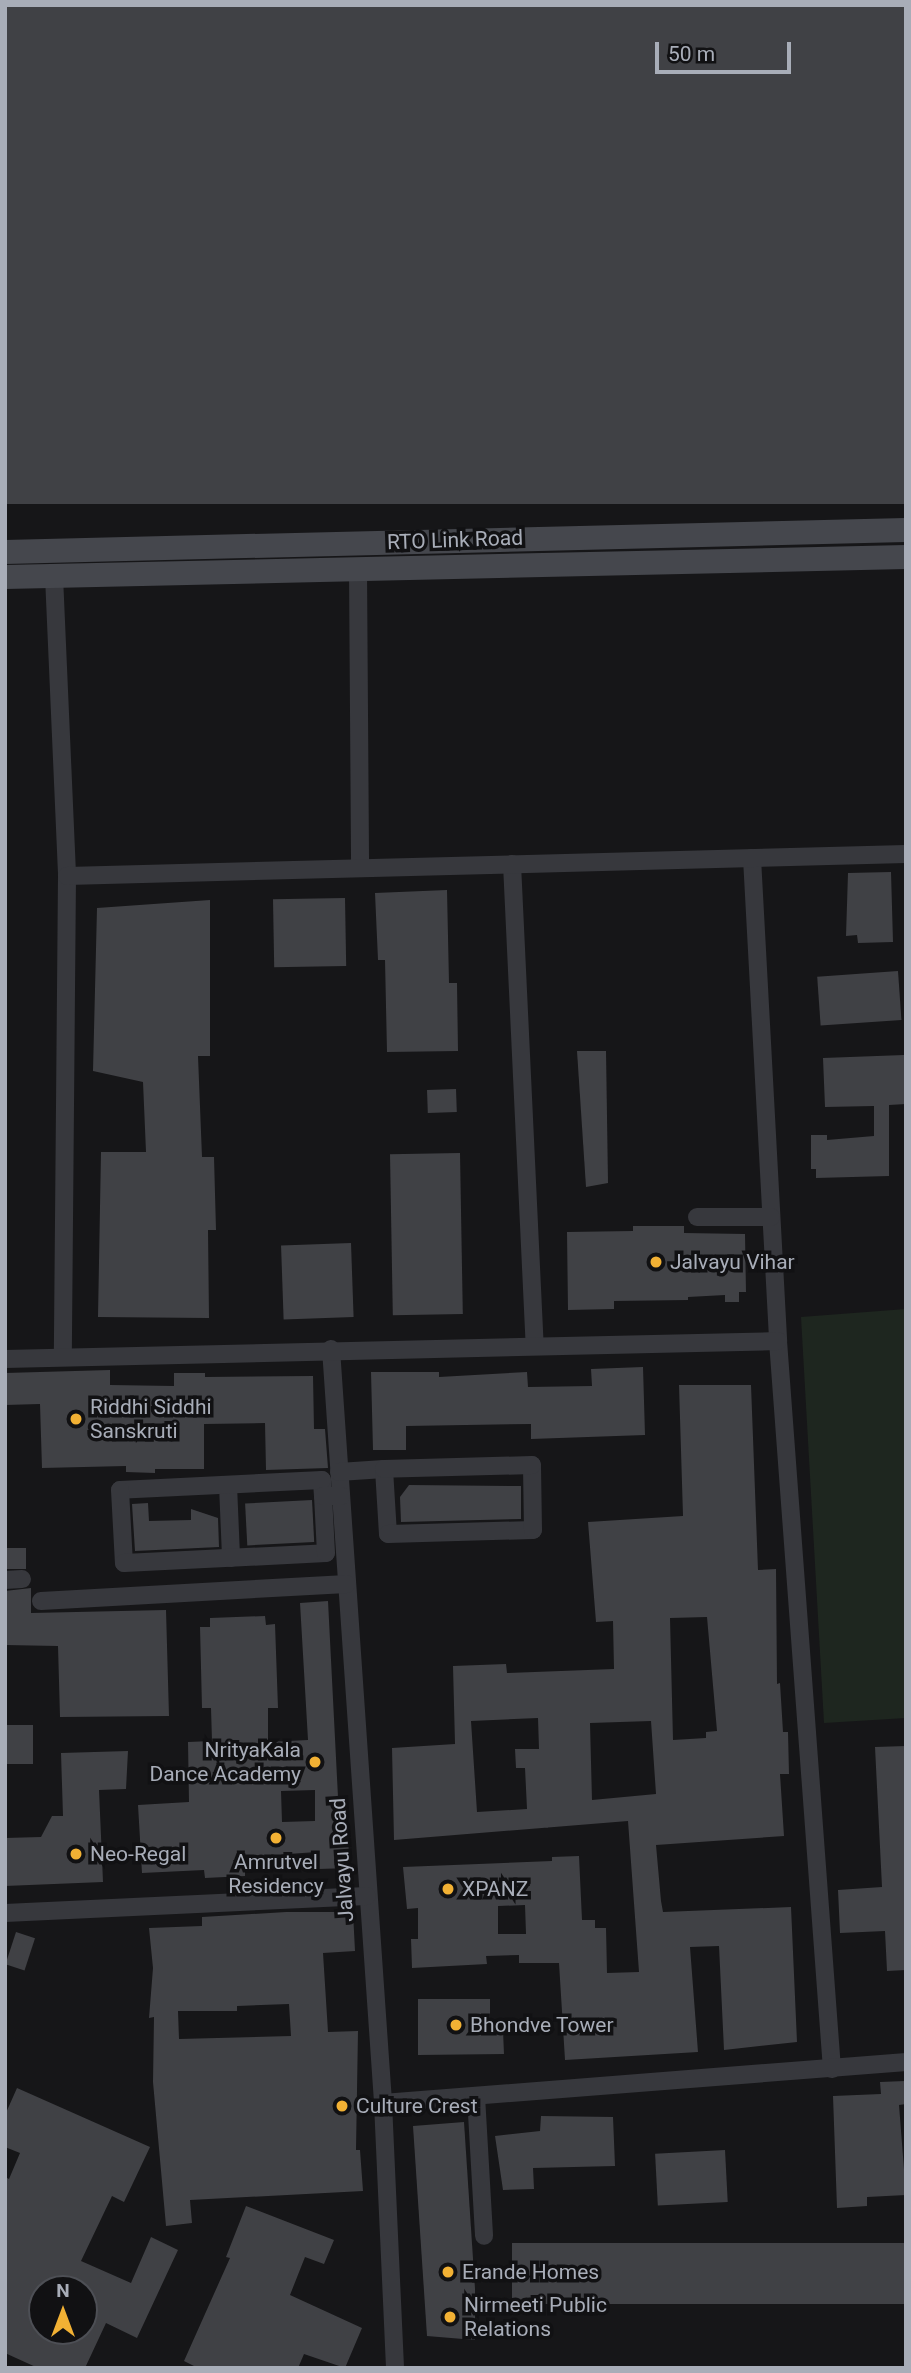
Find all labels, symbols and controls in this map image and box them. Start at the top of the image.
scale bar [659,28,796,72]
text: 50 m [668,42,715,66]
street label: RTO Link Road [387,525,523,555]
place label: Jalvayu Vihar [670,1249,795,1275]
marker: Jalvayu Vihar [648,1254,664,1270]
place label: Riddhi Siddhi Sanskruti [90,1394,212,1444]
marker: Riddhi Siddhi Sanskruti [68,1411,84,1427]
place label: NrityaKala Dance Academy [149,1737,301,1787]
marker: NrityaKala Dance Academy [307,1754,323,1770]
street label: Jalvayu Road [325,1797,359,1923]
marker: Amrutvel Residency [268,1830,284,1846]
place label: Neo-Regal [90,1841,186,1867]
marker: Neo-Regal [68,1846,84,1862]
place label: Amrutvel Residency [228,1849,324,1899]
place label: XPANZ [462,1876,528,1902]
marker: XPANZ [440,1881,456,1897]
place label: Bhondve Tower [470,2012,614,2038]
marker: Bhondve Tower [448,2017,464,2033]
place label: Culture Crest [356,2093,477,2119]
marker: Culture Crest [334,2098,350,2114]
place label: Erande Homes [462,2259,599,2285]
marker: Erande Homes [440,2264,456,2280]
north arrow [28,2275,98,2345]
text: N [56,2279,70,2302]
place label: Nirmeeti Public Relations [464,2292,607,2342]
marker: Nirmeeti Public Relations [442,2309,458,2325]

